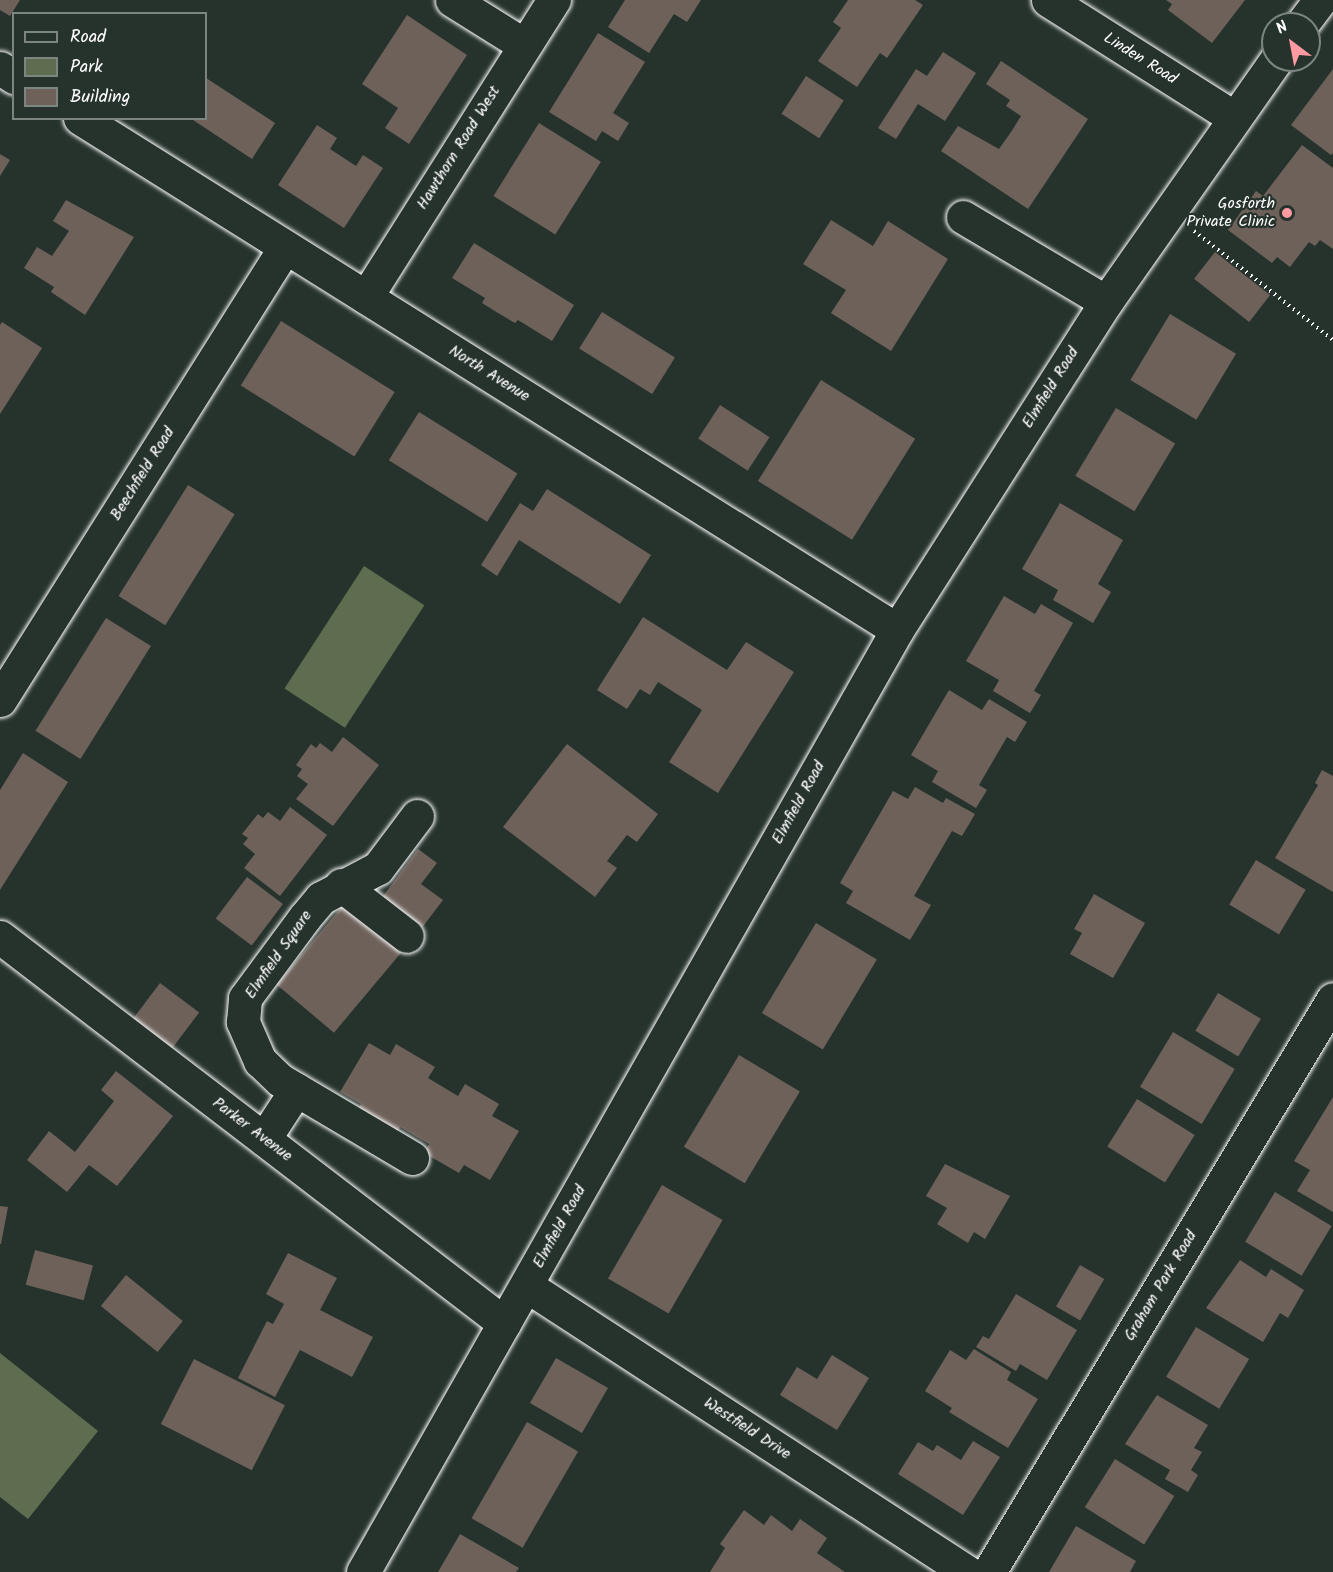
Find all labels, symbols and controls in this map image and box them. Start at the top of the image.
legend [12,12,207,120]
north arrow [1261,12,1321,72]
text: N [1271,15,1293,41]
text: Road [70,23,106,52]
street label: Linden Road [1100,29,1180,89]
text: Park [70,53,103,82]
text: Building [70,83,130,112]
street label: Hawthorn Road West [413,83,505,213]
place label: Gosforth Private Clinic [1186,194,1275,232]
marker: Gosforth Private Clinic [1280,206,1294,220]
street label: North Avenue [445,342,533,406]
street label: Elmfield Road [1018,344,1084,432]
street label: Beechfield Road [107,424,179,524]
street label: Elmfield Road [768,758,830,848]
street label: Elmfield Square [241,907,317,1003]
street label: Parker Avenue [208,1094,296,1166]
street label: Elmfield Road [529,1182,591,1272]
street label: Graham Park Road [1121,1227,1201,1345]
street label: Westfield Drive [700,1394,794,1464]

